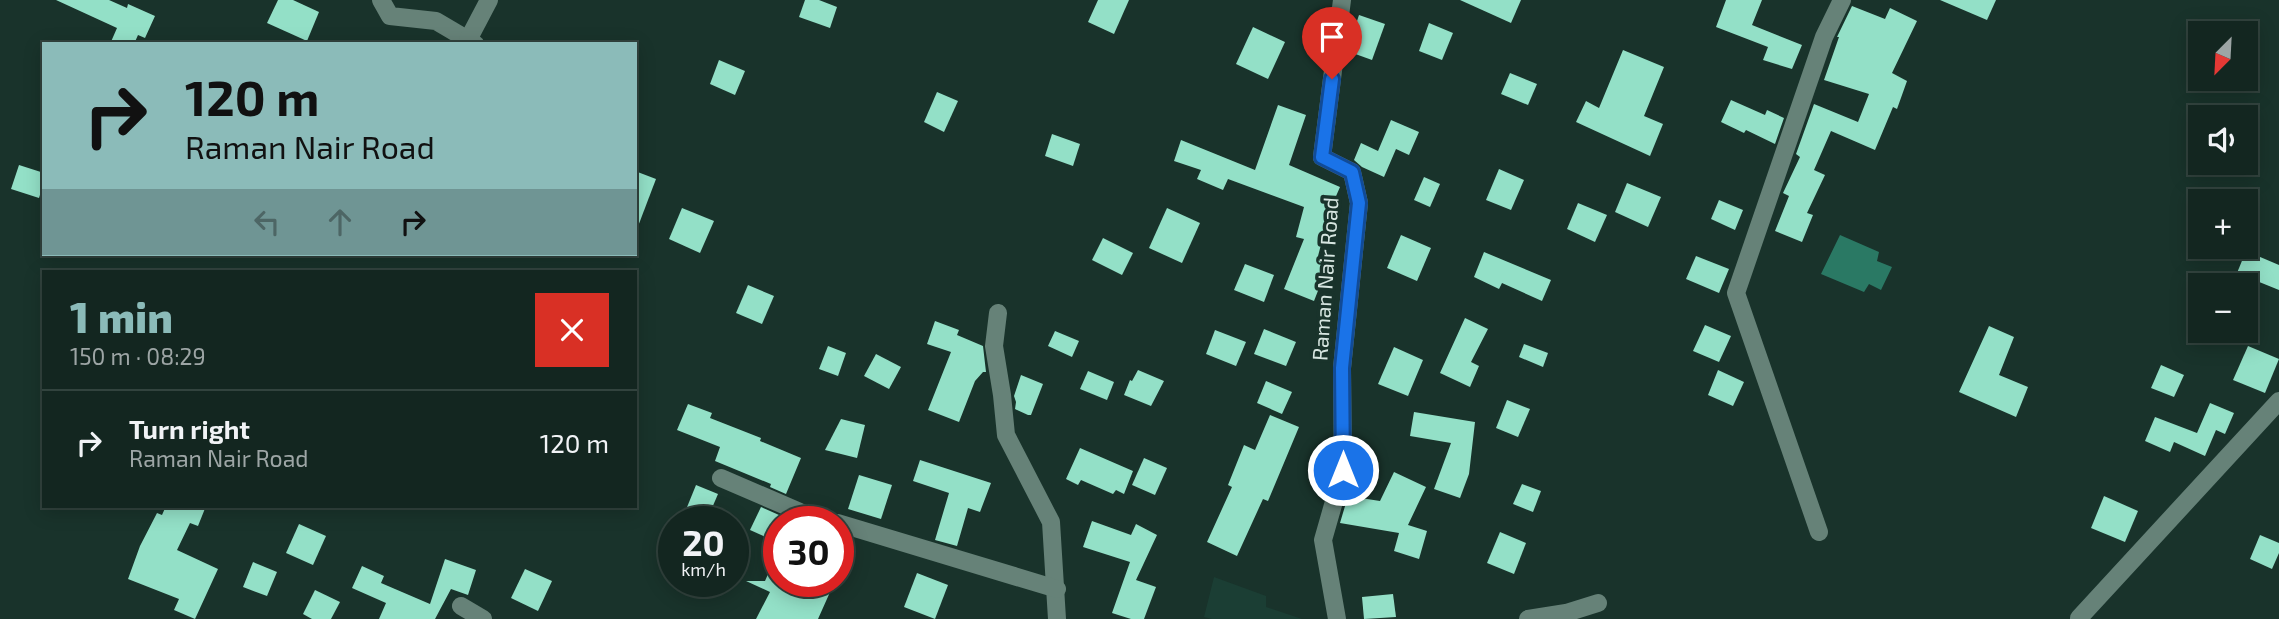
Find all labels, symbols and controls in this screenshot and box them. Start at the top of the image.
pin [1302,7,1362,79]
icon: arrive [1313,18,1351,56]
north arrow [2188,21,2258,91]
map controls [2188,21,2258,343]
text: 120 m [185,67,319,126]
icon: right [70,70,161,161]
button: sound [2188,105,2258,175]
text: Raman Nair Road [185,127,435,165]
button: + [2188,189,2258,259]
street label: Raman Nair Road [1306,196,1343,362]
icon: left [248,203,286,241]
icon: ahead [321,203,359,241]
icon: right [394,203,432,241]
button: − [2188,273,2258,343]
text: 1 min [70,291,173,341]
button: close [535,293,609,367]
text: 150 m · 08:29 [70,342,206,370]
text: Turn right [129,413,250,444]
icon: right [70,424,108,462]
text: 120 m [540,427,609,458]
position arrow [1306,433,1380,507]
text: Raman Nair Road [129,444,309,472]
speed limit sign: 30 [763,506,854,597]
text: 20 [682,521,725,563]
text: km/h [681,558,726,580]

